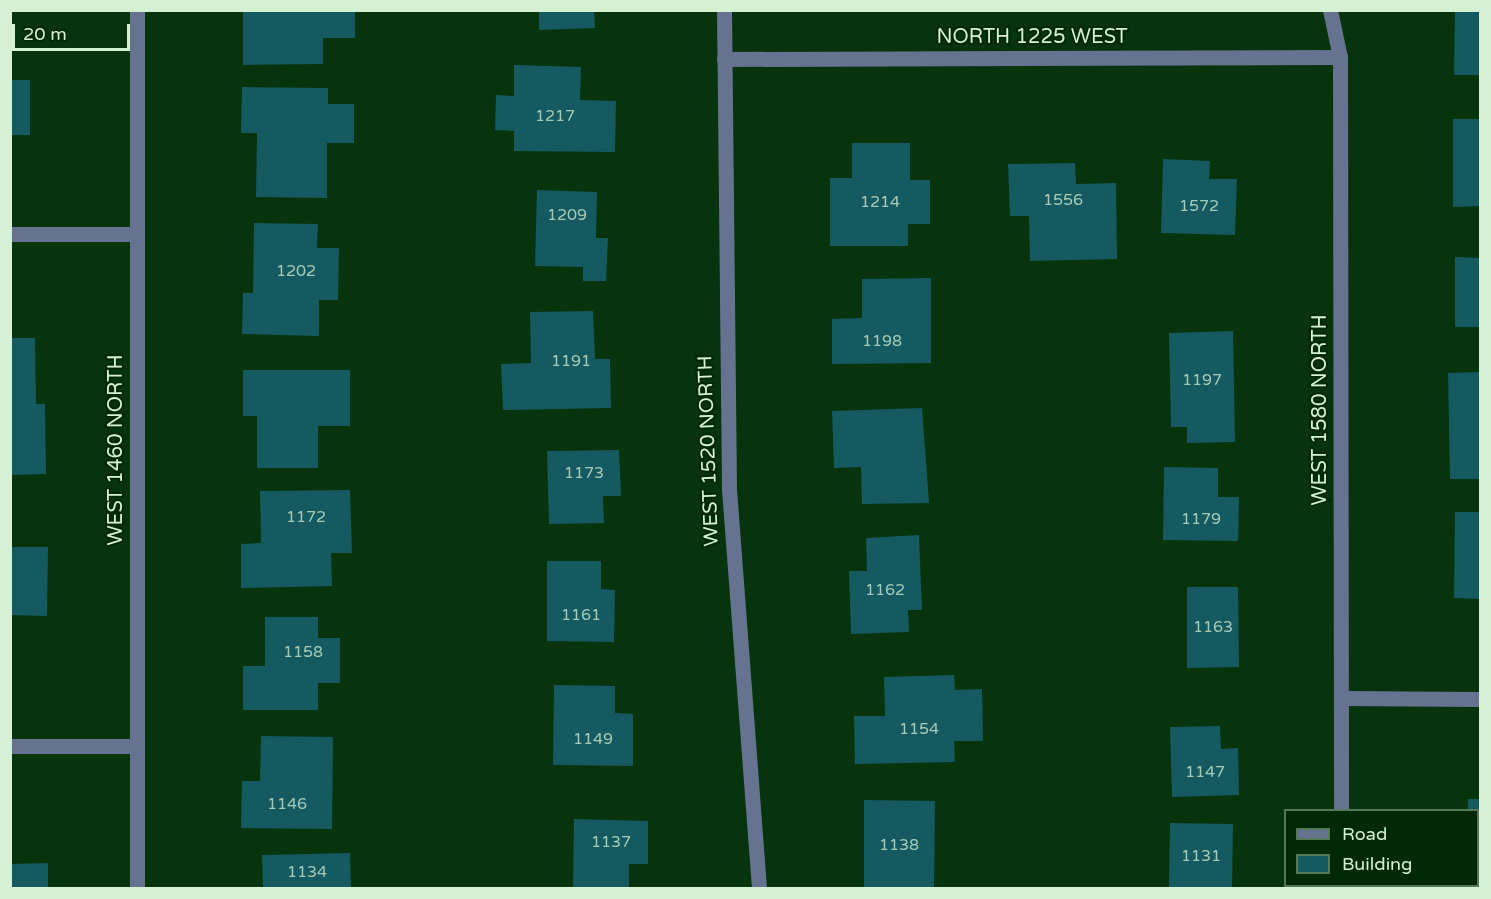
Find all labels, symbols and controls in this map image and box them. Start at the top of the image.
scale bar [15,12,134,50]
text: 20 m [23,23,67,45]
street label: NORTH 1225 WEST [936,25,1128,49]
house number: 1217 [535,106,575,126]
house number: 1556 [1043,190,1083,210]
house number: 1214 [860,192,900,212]
house number: 1572 [1179,196,1219,216]
house number: 1209 [547,205,587,225]
house number: 1202 [276,261,316,281]
street label: WEST 1580 NORTH [1308,314,1332,506]
house number: 1198 [862,331,902,351]
house number: 1191 [551,351,591,371]
street label: WEST 1460 NORTH [104,354,128,546]
street label: WEST 1520 NORTH [694,355,724,547]
house number: 1197 [1182,370,1222,390]
house number: 1173 [564,463,604,483]
house number: 1172 [286,507,326,527]
house number: 1179 [1181,509,1221,529]
house number: 1162 [865,580,905,600]
house number: 1161 [561,605,601,625]
house number: 1163 [1193,617,1233,637]
house number: 1158 [283,642,323,662]
house number: 1154 [899,719,939,739]
house number: 1149 [573,729,613,749]
house number: 1147 [1185,762,1225,782]
house number: 1146 [267,794,307,814]
legend [1284,809,1479,887]
text: Road [1342,823,1387,845]
house number: 1137 [591,832,631,852]
house number: 1138 [879,835,919,855]
house number: 1131 [1181,846,1221,866]
text: Building [1342,853,1412,875]
house number: 1134 [287,862,327,882]

